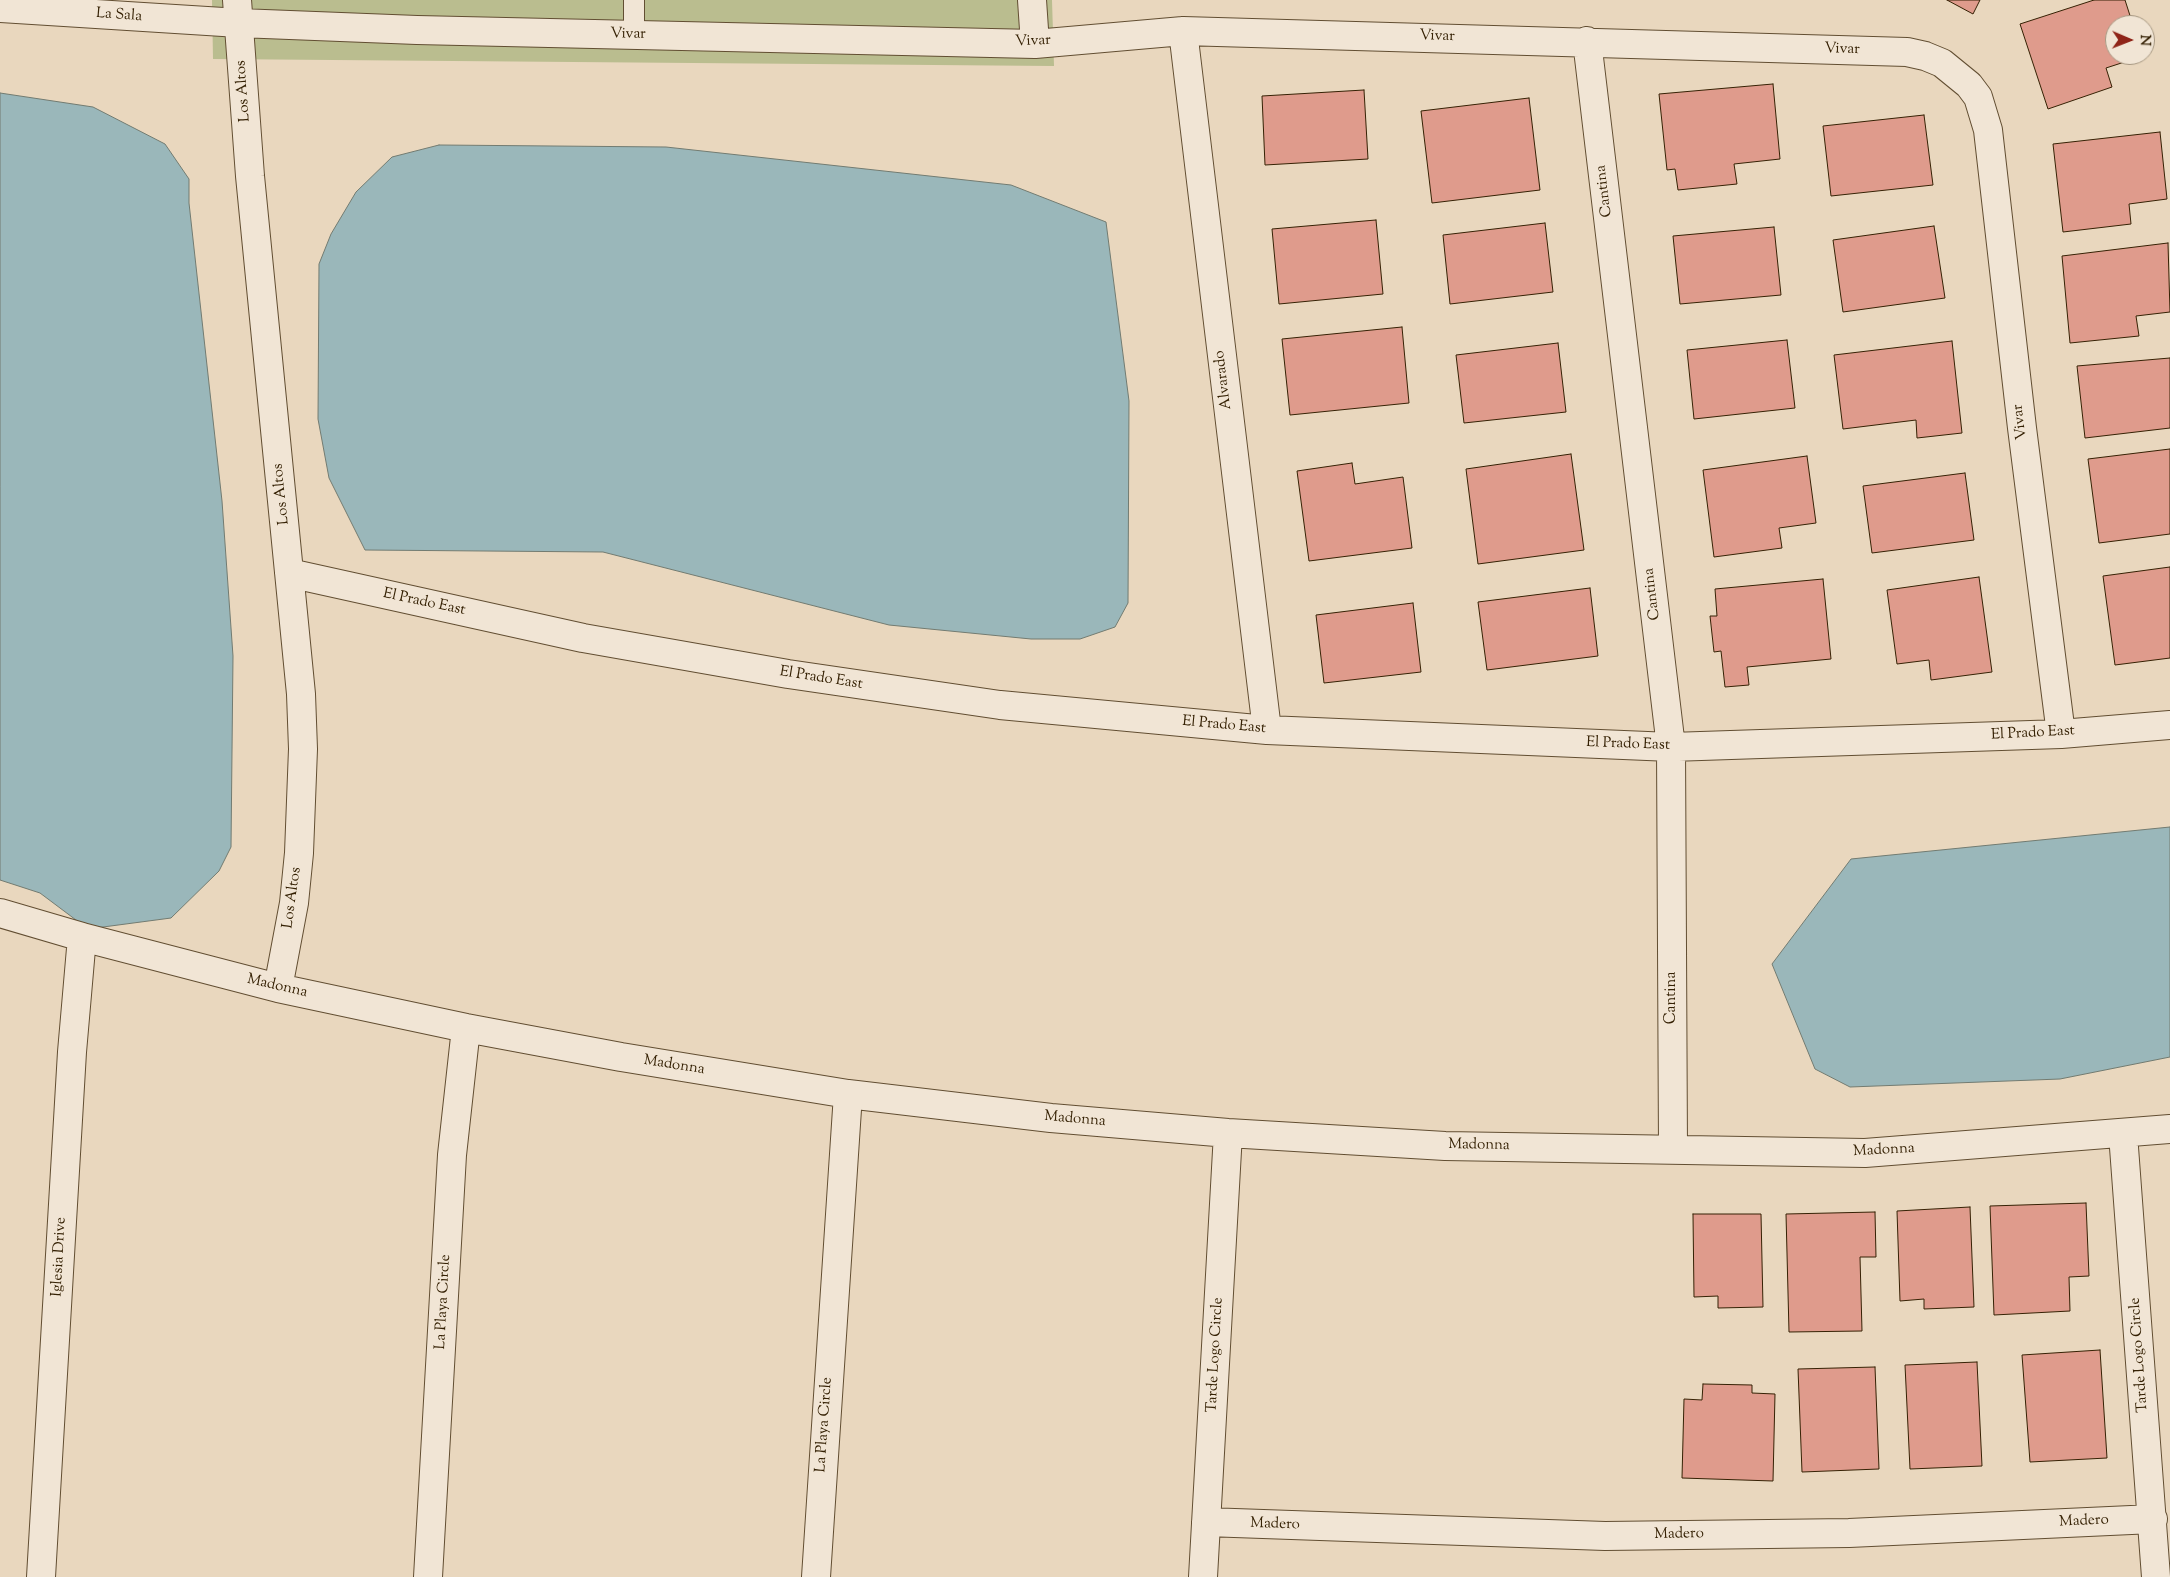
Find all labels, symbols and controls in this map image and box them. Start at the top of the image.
street label: La Sala [95,5,143,27]
north arrow [2105,15,2155,65]
street label: Vivar [610,26,646,44]
street label: Vivar [1419,27,1455,47]
street label: Vivar [1015,32,1051,52]
text: N [2134,34,2154,46]
street label: Vivar [1824,40,1860,60]
street label: Los Altos [233,60,255,122]
street label: Cantina [1593,164,1617,218]
street label: Alvarado [1211,349,1237,411]
street label: Vivar [2010,403,2032,441]
street label: Los Altos [270,462,294,526]
street label: Cantina [1641,567,1665,621]
street label: El Prado East [381,585,467,621]
street label: El Prado East [778,664,864,694]
street label: El Prado East [1182,713,1266,739]
street label: El Prado East [1991,723,2075,745]
street label: El Prado East [1586,735,1670,755]
street label: Los Altos [280,866,306,930]
street label: Madonna [245,971,309,1003]
street label: Cantina [1663,972,1681,1024]
street label: Madonna [642,1052,706,1080]
street label: Madonna [1044,1108,1106,1132]
street label: Madonna [1448,1136,1510,1156]
street label: Madonna [1853,1140,1915,1162]
street label: Iglesia Drive [49,1217,71,1297]
street label: La Playa Circle [433,1254,455,1350]
street label: Tarde Logo Circle [1204,1297,1228,1413]
street label: Tarde Logo Circle [2127,1297,2153,1413]
street label: La Playa Circle [813,1377,837,1473]
street label: Madero [2059,1512,2109,1532]
street label: Madero [1250,1515,1300,1535]
street label: Madero [1654,1526,1704,1544]

